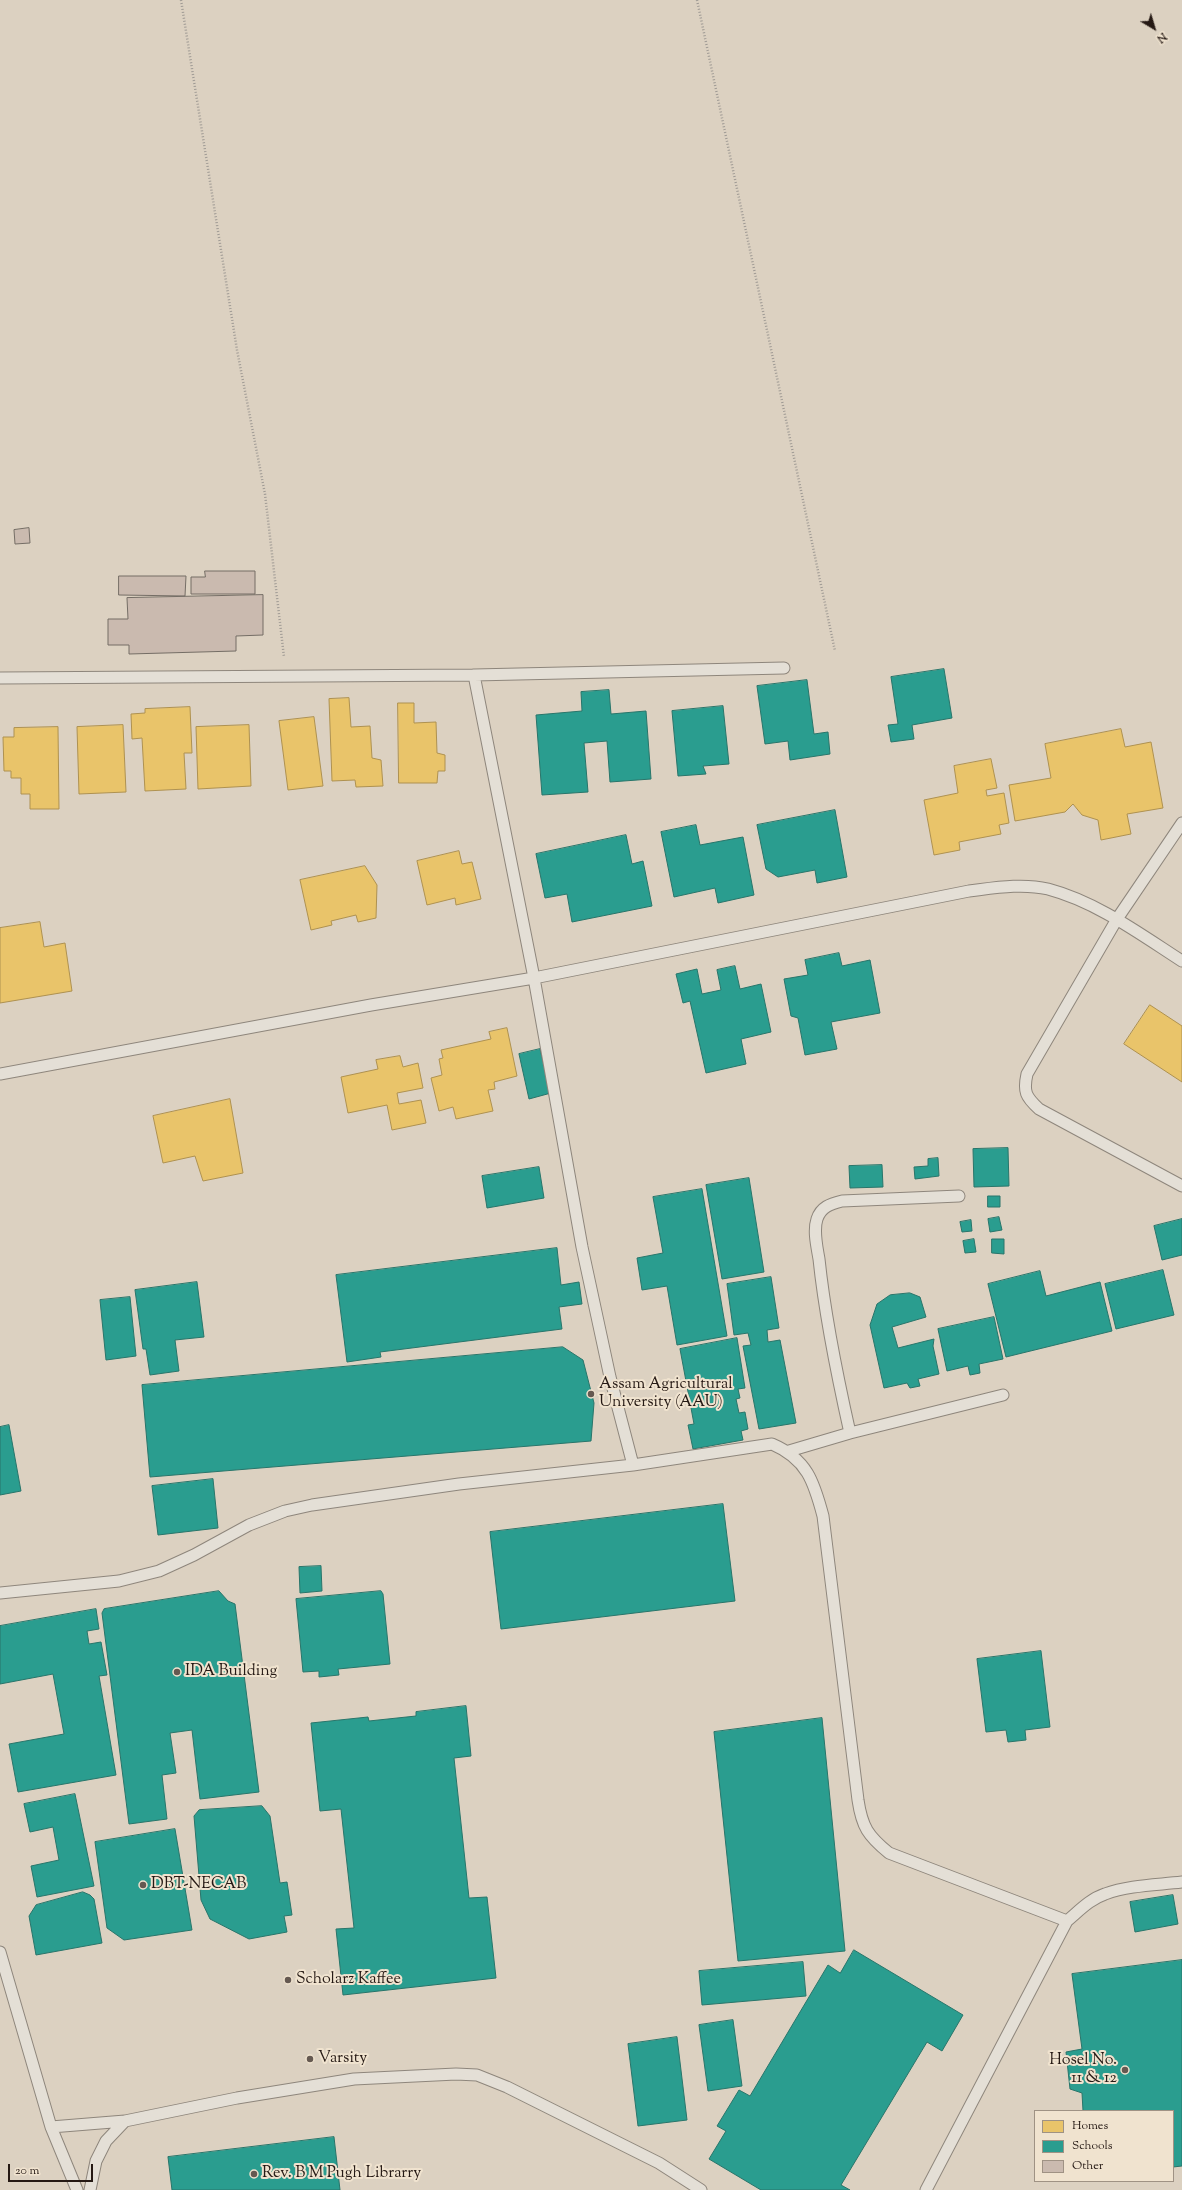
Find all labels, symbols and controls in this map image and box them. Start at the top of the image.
north arrow [1134,8,1174,48]
text: N [1153,28,1170,46]
place label: Assam Agricultural University (AAU) [599,1375,733,1413]
marker: Assam Agricultural University (AAU) [586,1389,596,1399]
place label: IDA Building [185,1662,277,1682]
marker: IDA Building [172,1667,182,1677]
place label: DBT-NECAB [151,1875,246,1895]
marker: DBT-NECAB [138,1880,148,1890]
place label: Scholarz Kaffee [296,1970,401,1990]
marker: Scholarz Kaffee [283,1975,293,1985]
place label: Varsity [318,2049,367,2069]
place label: Hosel No. 11 & 12 [1049,2051,1117,2089]
marker: Varsity [305,2054,315,2064]
marker: Hosel No. 11 & 12 [1120,2065,1130,2075]
legend [1034,2110,1174,2182]
text: Homes [1072,2117,1108,2135]
text: Schools [1072,2137,1113,2155]
scale bar [10,2156,95,2182]
text: Other [1072,2157,1103,2175]
text: 20 m [15,2162,39,2180]
place label: Rev. B M Pugh Librarry [262,2164,421,2184]
marker: Rev. B M Pugh Librarry [249,2169,259,2179]

